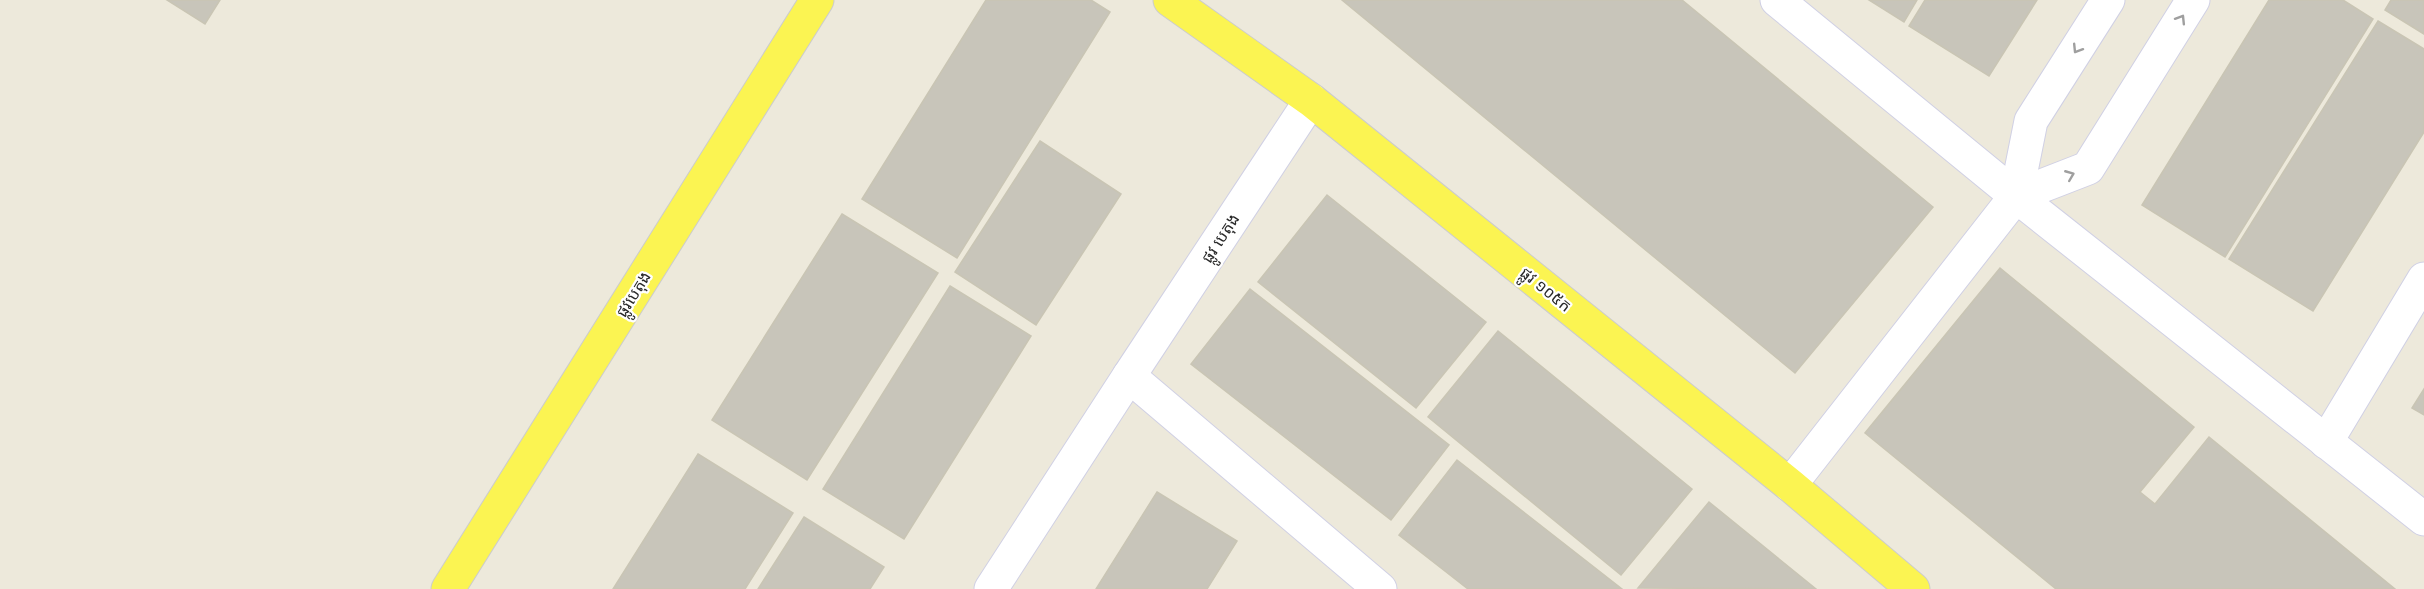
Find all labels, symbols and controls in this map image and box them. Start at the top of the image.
one-way arrow [2174,14,2185,25]
one-way arrow [2073,43,2084,54]
one-way arrow [2064,170,2075,182]
street label: ផ្លូវ បេតុង [1197,210,1247,269]
street label: ផ្លូវ ១០៥ក [1513,262,1576,319]
street label: ផ្លូវបេតុង [611,267,659,323]

